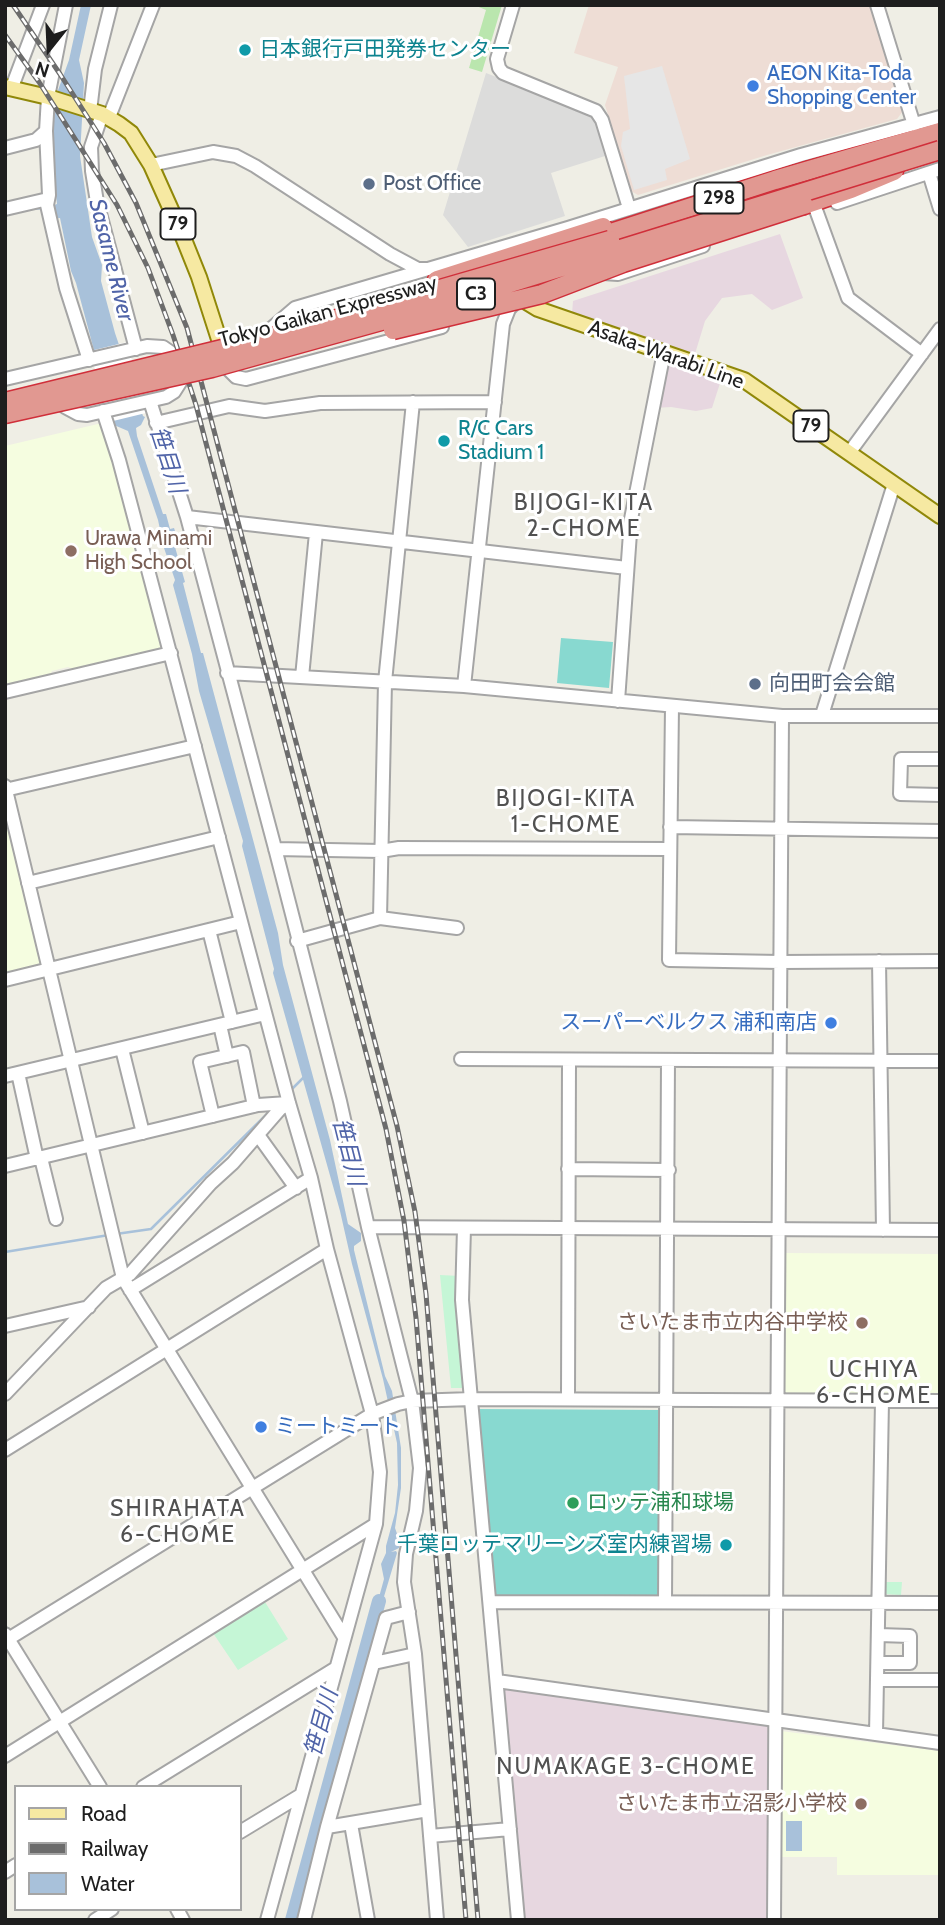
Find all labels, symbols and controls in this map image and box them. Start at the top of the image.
north arrow [14,14,84,84]
place label: 日本銀行戸田発券センター [259,37,511,63]
marker: 日本銀行戸田発券センター [237,42,253,58]
text: N [32,56,52,82]
place label: AEON Kita-Toda Shopping Center [767,61,916,111]
marker: AEON Kita-Toda Shopping Center [745,78,761,94]
place label: Post Office [383,171,481,197]
marker: Post Office [361,176,377,192]
road number: 298 [694,182,744,214]
water label: Sasame River [82,196,140,324]
road number: 79 [160,208,196,240]
street label: Tokyo Gaikan Expressway [216,271,440,353]
road number: C3 [457,278,495,310]
street label: Asaka-Warabi Line [585,315,747,395]
road number: 79 [794,410,828,442]
place label: R/C Cars Stadium 1 [458,416,544,466]
water label: 笹目川 [143,423,191,497]
marker: R/C Cars Stadium 1 [436,433,452,449]
district label: BIJOGI-KITA 2-CHOME [515,489,653,543]
place label: Urawa Minami High School [85,526,212,576]
marker: Urawa Minami High School [63,543,79,559]
place label: 向田町会会館 [769,671,895,697]
marker: 向田町会会館 [747,676,763,692]
district label: BIJOGI-KITA 1-CHOME [497,785,635,839]
place label: スーパーベルクス 浦和南店 [560,1010,817,1036]
marker: スーパーベルクス 浦和南店 [823,1015,839,1031]
water label: 笹目川 [326,1115,370,1189]
place label: さいたま市立内谷中学校 [617,1310,848,1336]
marker: さいたま市立内谷中学校 [854,1315,870,1331]
district label: UCHIYA 6-CHOME [817,1356,931,1410]
place label: ミートミート [275,1414,401,1440]
marker: ミートミート [253,1419,269,1435]
place label: ロッテ浦和球場 [587,1490,734,1516]
district label: SHIRAHATA 6-CHOME [111,1495,245,1549]
marker: ロッテ浦和球場 [565,1495,581,1511]
place label: 千葉ロッテマリーンズ室内練習場 [397,1532,712,1558]
marker: 千葉ロッテマリーンズ室内練習場 [718,1537,734,1553]
water label: 笹目川 [300,1686,344,1760]
district label: NUMAKAGE 3-CHOME [498,1753,754,1781]
legend [14,1785,242,1911]
place label: さいたま市立沼影小学校 [616,1791,847,1817]
marker: さいたま市立沼影小学校 [853,1796,869,1812]
text: Road [81,1801,127,1826]
text: Railway [81,1836,148,1861]
text: Water [81,1871,134,1896]

